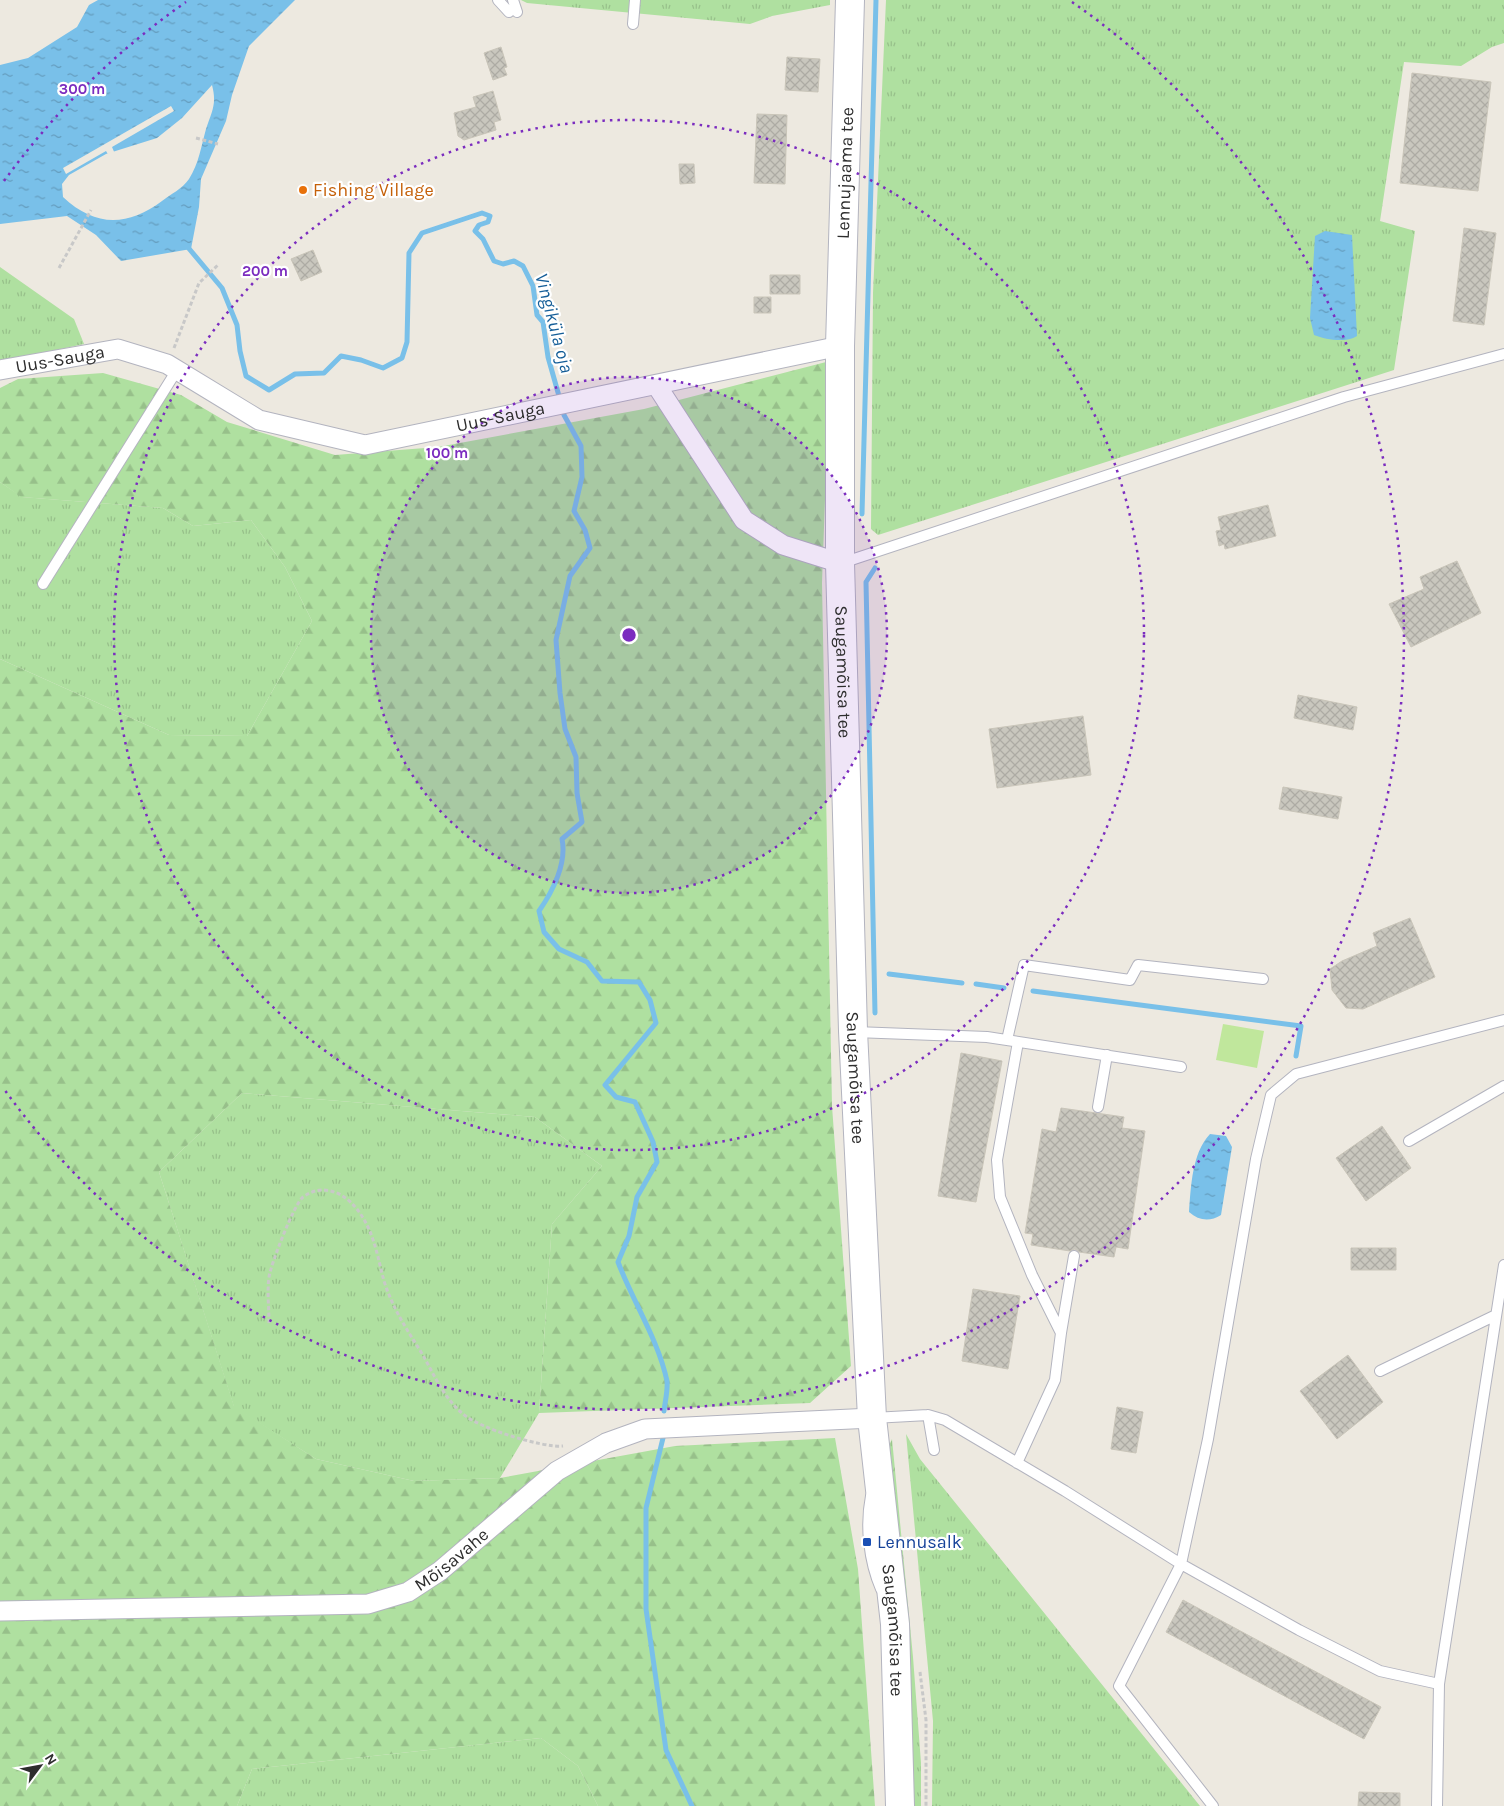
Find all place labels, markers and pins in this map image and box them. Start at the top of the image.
place label: Fishing Village [313,179,434,201]
marker: Fishing Village [297,184,309,196]
centre of rings [620,626,638,644]
place label: Lennusalk [877,1531,962,1553]
marker: Lennusalk [861,1536,873,1548]

